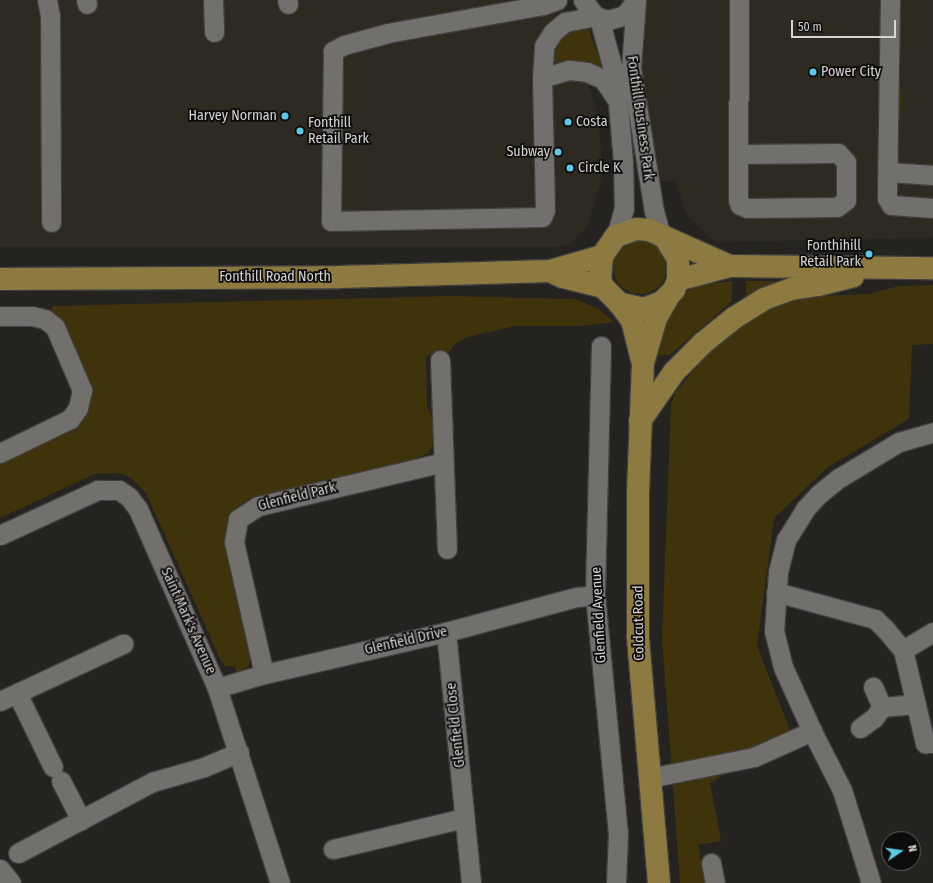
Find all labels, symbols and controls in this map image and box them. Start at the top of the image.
scale bar [793,12,898,38]
text: 50 m [798,20,822,34]
street label: Fonthill Business Park [623,55,657,181]
place label: Power City [821,64,881,80]
marker: Power City [808,67,818,77]
place label: Harvey Norman [188,108,277,124]
marker: Harvey Norman [280,111,290,121]
place label: Costa [576,114,608,130]
place label: Fonthill Retail Park [308,115,369,148]
marker: Costa [563,117,573,127]
marker: Fonthill Retail Park [295,126,305,136]
place label: Subway [506,144,550,160]
marker: Subway [553,147,563,157]
place label: Circle K [578,160,620,176]
marker: Circle K [565,163,575,173]
place label: Fonthihill Retail Park [800,238,861,270]
marker: Fonthihill Retail Park [864,249,874,259]
street label: Fonthill Road North [219,269,331,285]
street label: Glenfield Park [256,479,338,515]
street label: Saint Mark's Avenue [157,565,219,677]
street label: Glenfield Avenue [588,566,610,664]
street label: Coldcut Road [630,585,648,661]
street label: Glenfield Drive [363,623,449,659]
street label: Glenfield Close [443,682,469,768]
north arrow [881,831,921,871]
text: N [905,844,919,853]

